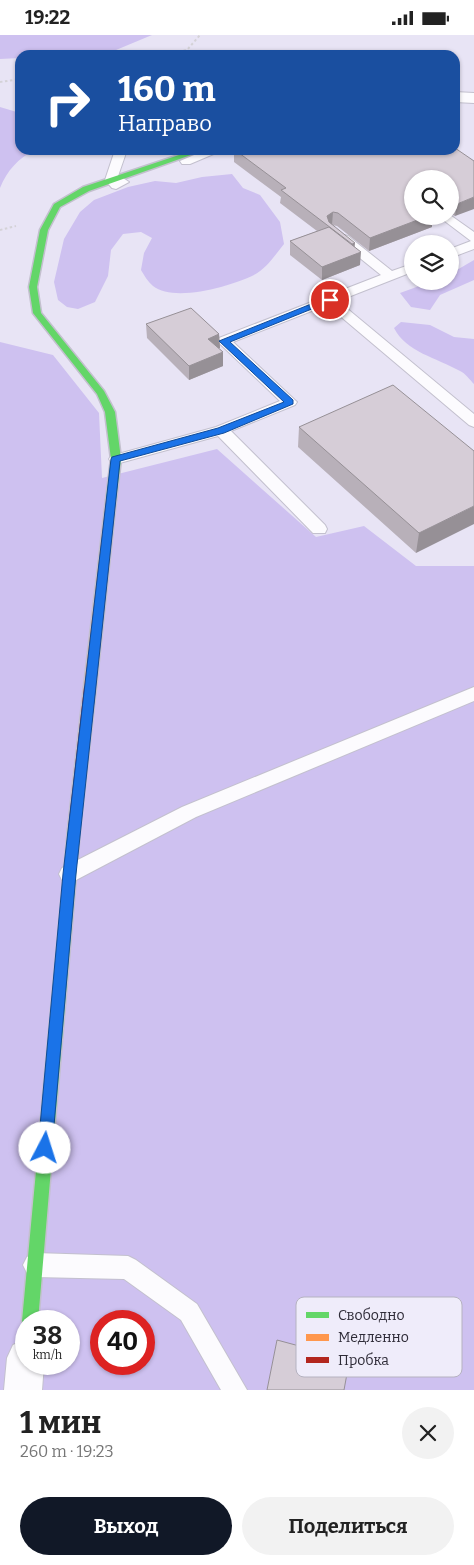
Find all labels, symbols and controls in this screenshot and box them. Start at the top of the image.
text: 19:22 [25,6,70,29]
text: 160 m [118,68,216,110]
icon: right [35,70,100,135]
text: Направо [118,110,212,137]
map controls [404,170,459,290]
button: search [404,170,459,225]
button: layers [404,235,459,290]
pin [309,279,351,321]
icon: arrive [316,286,344,314]
position arrow [18,1121,70,1173]
legend [296,1297,462,1377]
text: Свободно [338,1307,404,1324]
speed limit sign: 40 [90,1310,155,1375]
text: 38 [33,1321,62,1351]
text: Медленно [338,1329,409,1346]
text: km/h [33,1348,62,1362]
text: Пробка [338,1352,389,1369]
text: 1 мин [20,1405,101,1441]
button: close [402,1407,454,1459]
text: 260 m · 19:23 [20,1442,114,1461]
button: Выход [20,1497,232,1555]
button: Поделиться [242,1497,454,1555]

